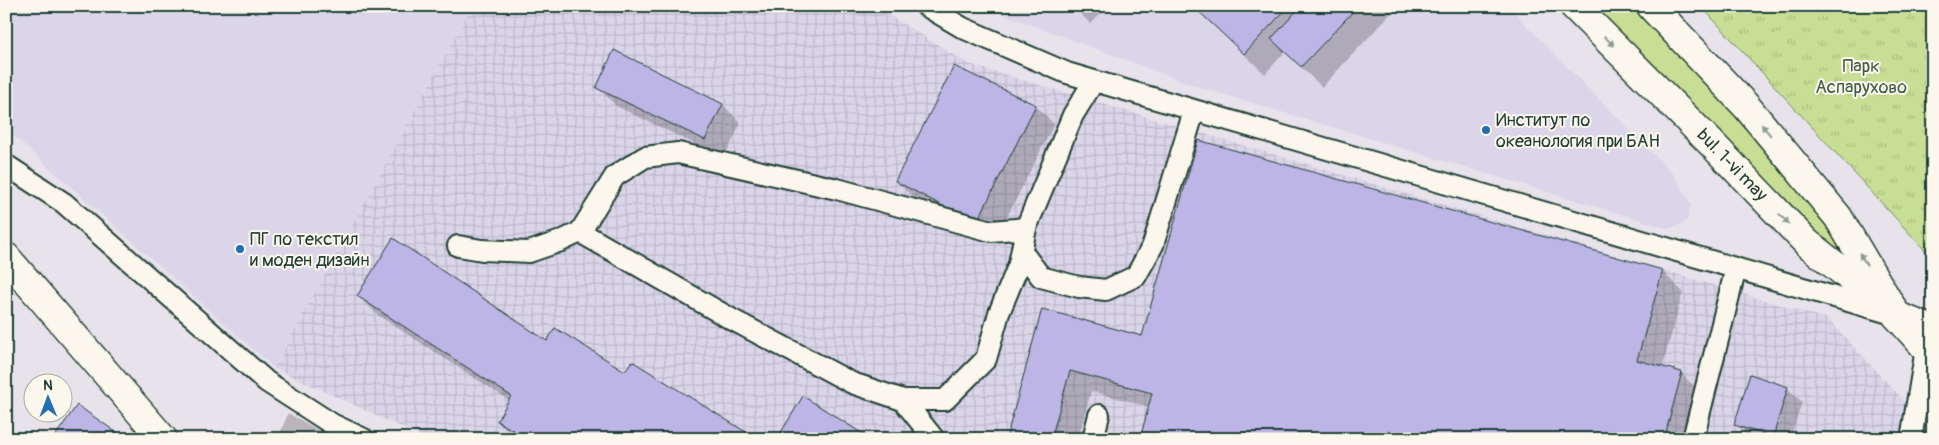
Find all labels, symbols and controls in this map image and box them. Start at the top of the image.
one-way arrow [1603,35,1615,47]
park label: Парк Аспарухово [1815,55,1907,99]
place label: Институт по океанология при БАН [1496,109,1660,153]
one-way arrow [1760,123,1771,136]
marker: Институт по океанология при БАН [1480,124,1492,136]
street label: bul. 1-vi may [1692,124,1772,206]
one-way arrow [1778,213,1790,225]
place label: ПГ по текстил и моден дизайн [250,228,370,272]
marker: ПГ по текстил и моден дизайн [234,243,246,255]
one-way arrow [1859,252,1868,265]
north arrow [22,372,72,422]
text: N [43,377,53,394]

